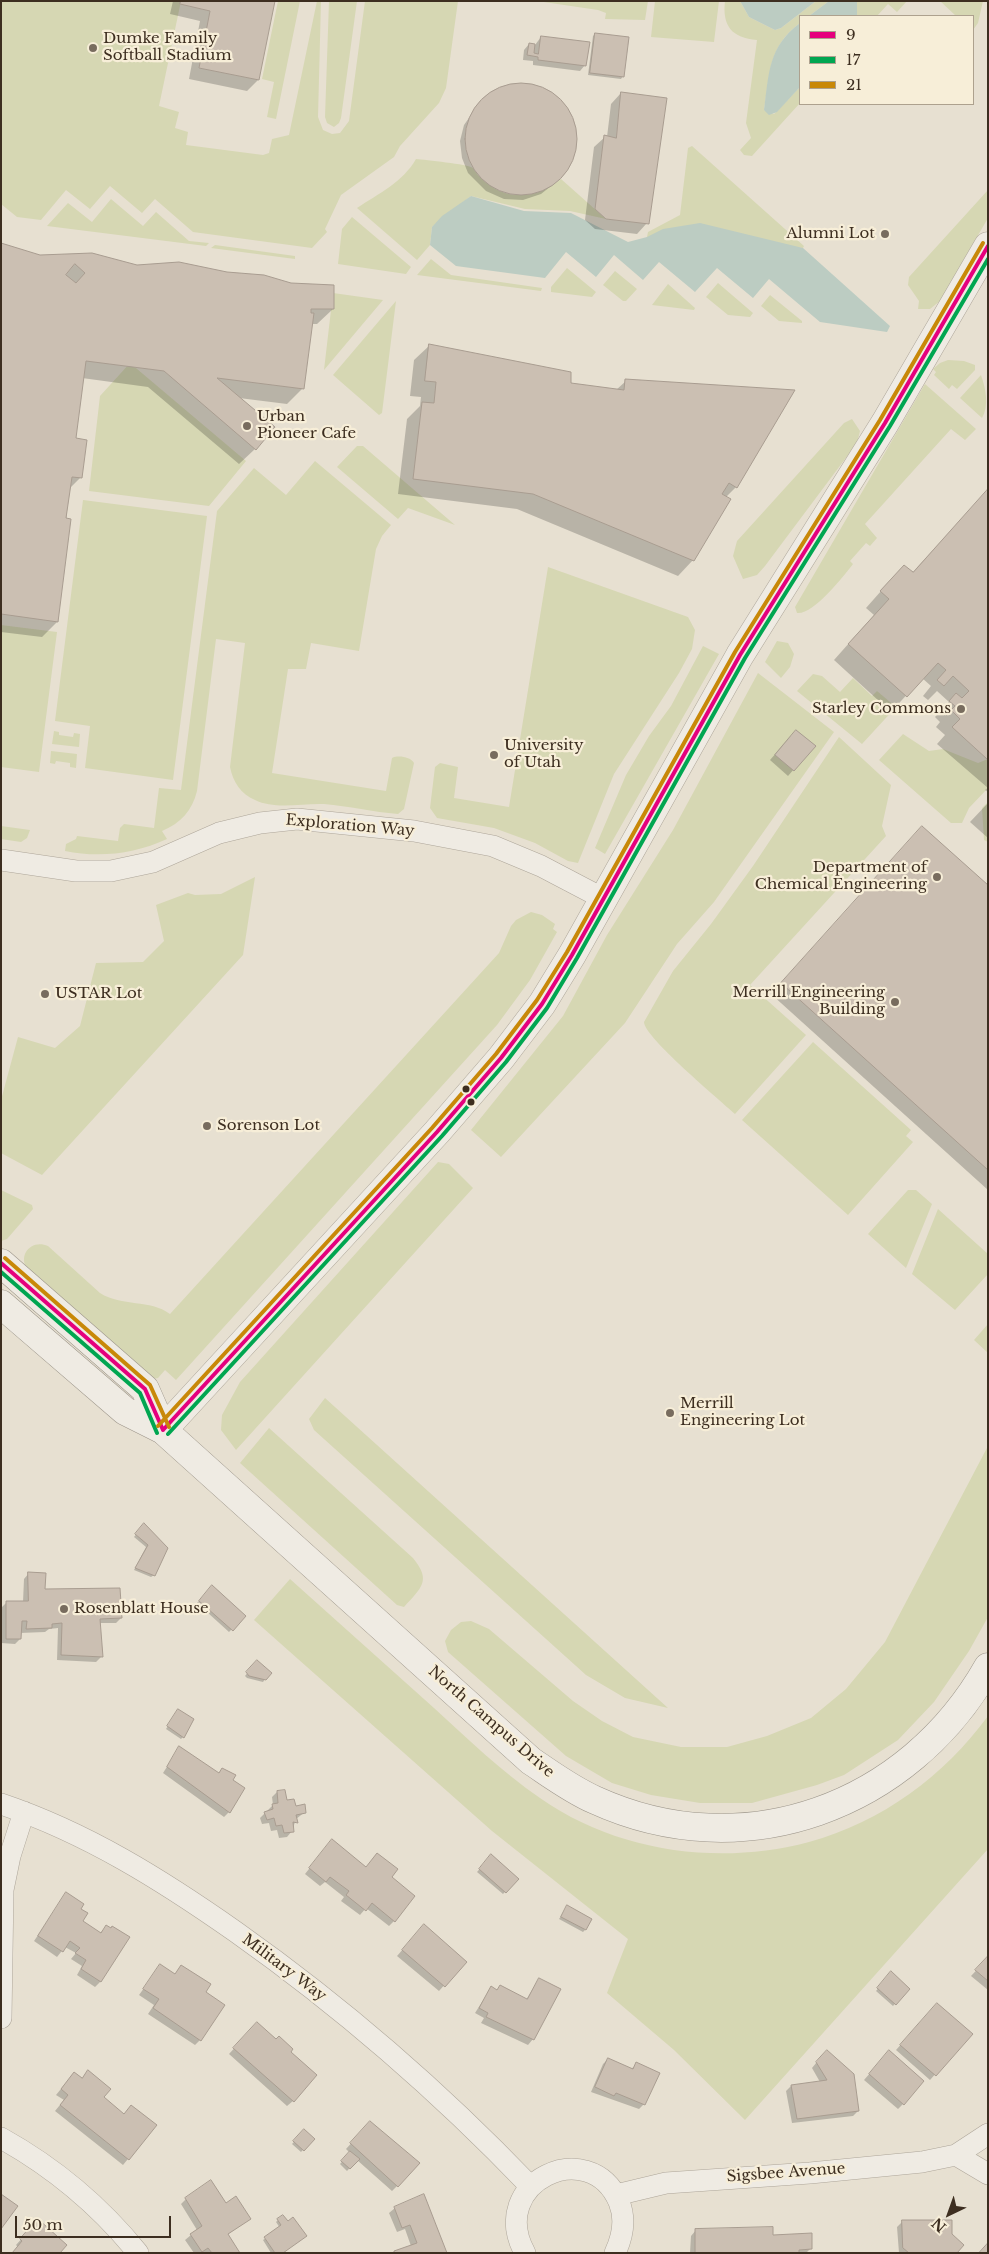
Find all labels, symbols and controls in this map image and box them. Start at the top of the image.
legend [799,15,974,105]
text: 9 [846,25,856,44]
place label: Dumke Family Softball Stadium [103,30,231,65]
marker: Dumke Family Softball Stadium [87,42,99,54]
text: 17 [846,50,860,69]
text: 21 [846,75,862,94]
place label: Alumni Lot [786,225,875,243]
marker: Alumni Lot [879,228,891,240]
place label: Urban Pioneer Cafe [257,408,356,443]
marker: Urban Pioneer Cafe [241,420,253,432]
place label: Starley Commons [812,700,951,718]
marker: Starley Commons [955,703,967,715]
place label: University of Utah [504,737,584,772]
marker: University of Utah [488,749,500,761]
street label: Exploration Way [285,811,415,841]
place label: Department of Chemical Engineering [755,859,927,894]
marker: Department of Chemical Engineering [931,871,943,883]
place label: Merrill Engineering Building [733,984,885,1019]
place label: USTAR Lot [55,985,142,1003]
marker: USTAR Lot [39,988,51,1000]
marker: Merrill Engineering Building [889,996,901,1008]
unlabelled marker [461,1084,471,1094]
unlabelled marker [466,1097,476,1107]
place label: Sorenson Lot [217,1117,320,1135]
marker: Sorenson Lot [201,1120,213,1132]
place label: Merrill Engineering Lot [680,1395,805,1430]
marker: Merrill Engineering Lot [664,1407,676,1419]
place label: Rosenblatt House [74,1600,209,1618]
marker: Rosenblatt House [58,1603,70,1615]
street label: North Campus Drive [424,1662,558,1782]
street label: Military Way [239,1931,329,2005]
street label: Sigsbee Avenue [726,2160,846,2186]
north arrow [924,2189,974,2239]
scale bar [18,2206,174,2238]
text: N [928,2214,950,2236]
text: 50 m [23,2215,63,2234]

